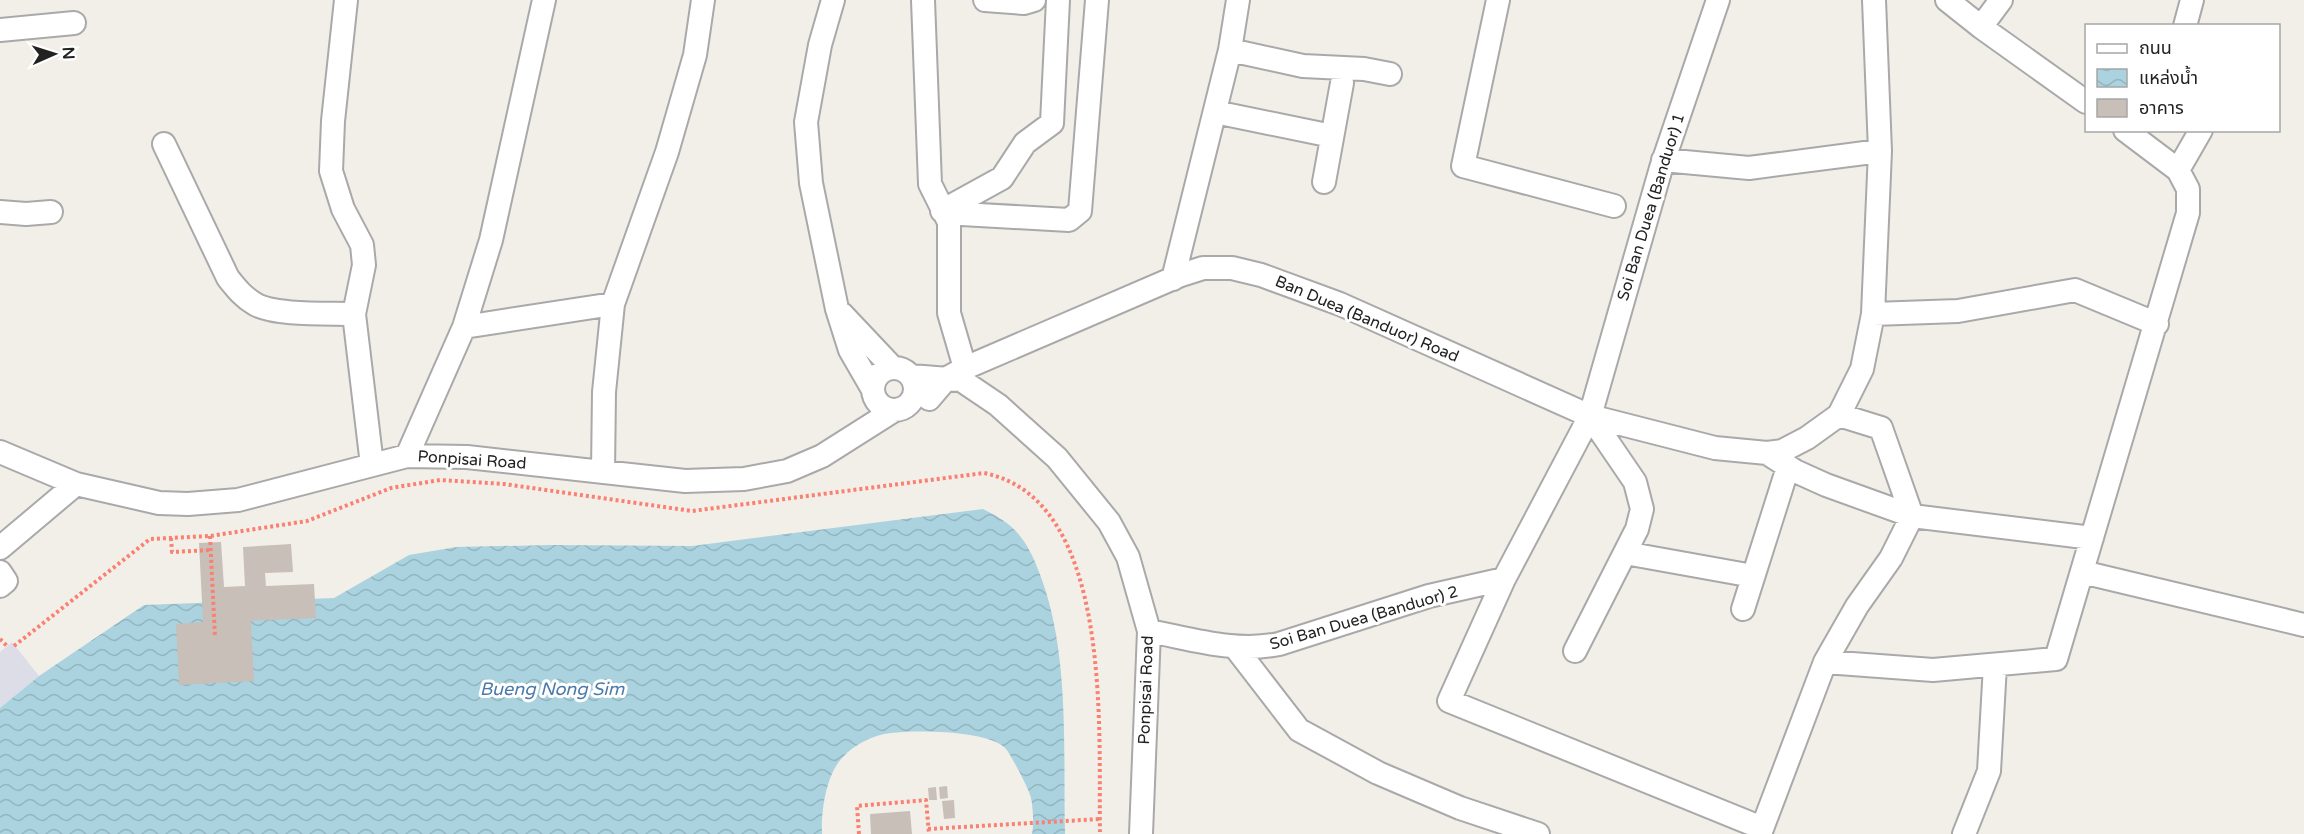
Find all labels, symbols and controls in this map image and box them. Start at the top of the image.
north arrow [24,24,84,84]
legend [2085,24,2280,132]
text: ถนน [2139,37,2172,59]
text: N [58,46,78,60]
text: แหล่งน้ำ [2139,65,2198,89]
text: อาคาร [2139,97,2184,119]
street label: Soi Ban Duea (Banduor) 1 [1613,111,1689,303]
street label: Ban Duea (Banduor) Road [1272,271,1462,367]
street label: Ponpisai Road [417,446,527,474]
street label: Soi Ban Duea (Banduor) 2 [1267,581,1461,655]
street label: Ponpisai Road [1134,635,1158,745]
water label: Bueng Nong Sim [480,678,625,700]

